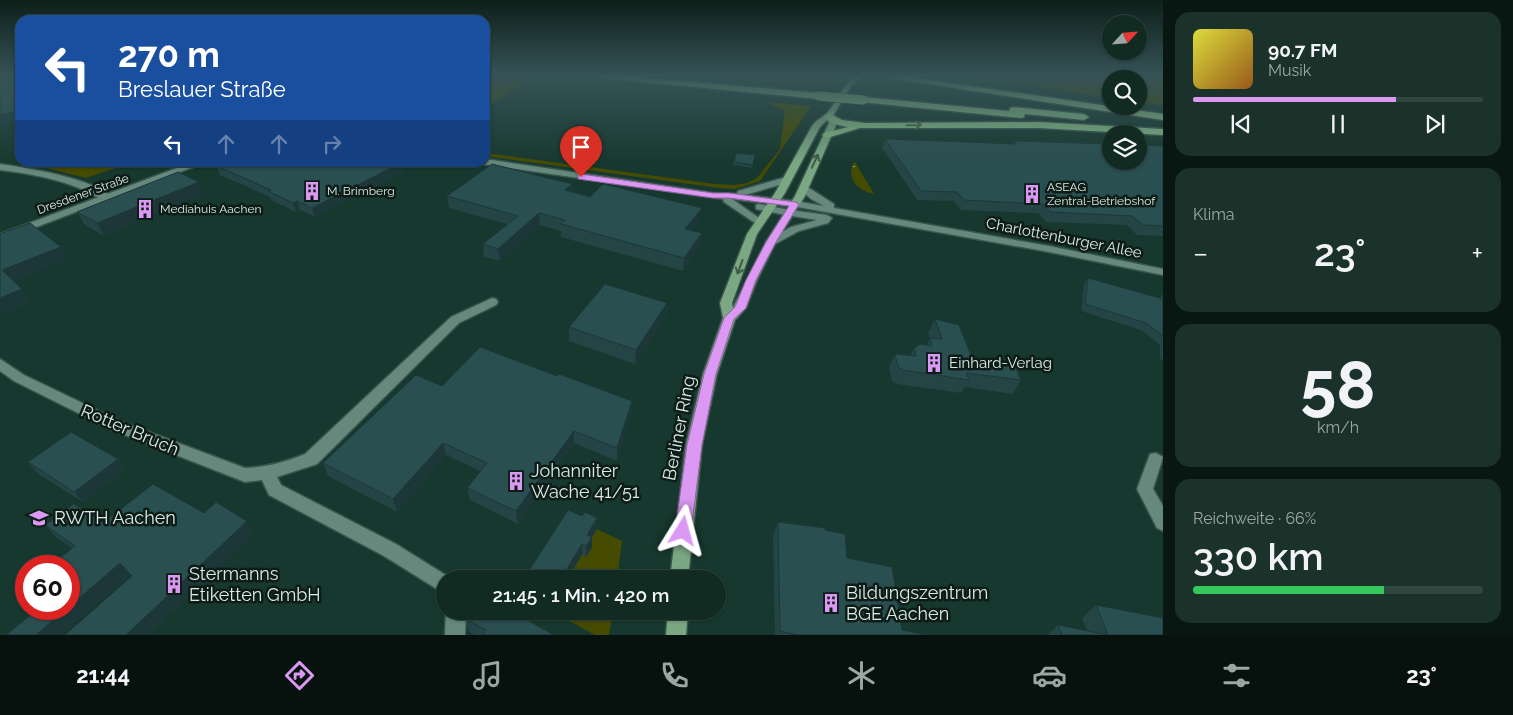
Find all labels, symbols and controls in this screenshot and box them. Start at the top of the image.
north arrow [1102,15,1148,60]
map controls [1102,15,1147,170]
text: 270 m [118,34,220,75]
icon: left [35,35,100,100]
text: 90.7 FM [1268,39,1337,61]
text: Musik [1268,61,1311,80]
button: search [1102,70,1147,115]
text: Breslauer Straße [118,76,286,102]
icon: previous [1227,110,1255,138]
icon: pause [1324,110,1352,138]
icon: next [1421,110,1449,138]
one-way arrow [906,120,922,130]
button: layers [1102,125,1147,170]
pin [560,126,602,177]
icon: left [159,130,187,158]
icon: ahead [212,130,240,158]
icon: ahead [265,130,293,158]
icon: right [318,130,346,158]
icon: arrive [567,133,595,161]
one-way arrow [811,154,821,169]
street label: Dresdener Straße [35,171,131,217]
building icon: M. Brimberg [301,180,323,202]
place label: ASEAG Zentral-Betriebshof [1047,180,1156,208]
building icon: ASEAG Zentral-Betriebshof [1021,183,1043,205]
place label: M. Brimberg [327,184,395,198]
building icon: Mediahuis Aachen [134,198,156,220]
place label: Mediahuis Aachen [160,202,262,216]
text: Klima [1193,205,1235,224]
street label: Charlottenburger Allee [985,214,1144,262]
text: 23° [1314,230,1366,275]
text: − [1193,237,1208,270]
text: + [1471,237,1483,270]
one-way arrow [735,259,744,274]
text: 58 [1300,347,1376,423]
building icon: Einhard-Verlag [923,352,945,374]
place label: Einhard-Verlag [949,354,1052,372]
street label: Berliner Ring [658,374,699,482]
street label: Rotter Bruch [78,399,182,460]
text: km/h [1317,418,1359,437]
place label: Johanniter Wache 41/51 [531,460,640,502]
building icon: Johanniter Wache 41/51 [505,470,527,492]
position arrow [656,504,708,556]
school or university icon: RWTH Aachen [28,507,50,529]
place label: RWTH Aachen [54,507,176,528]
text: Reichweite · 66% [1193,509,1316,528]
text: 330 km [1193,534,1324,579]
speed limit sign: 60 [15,555,80,620]
place label: Stermanns Etiketten GmbH [189,563,321,605]
building icon: Stermanns Etiketten GmbH [163,573,185,595]
place label: Bildungszentrum BGE Aachen [846,582,988,624]
text: 21:45 · 1 Min. · 420 m [493,584,669,606]
building icon: Bildungszentrum BGE Aachen [820,592,842,614]
icon: directions [282,658,317,693]
icon: music [470,658,505,693]
icon: phone [657,658,692,693]
icon: climate [844,658,879,693]
icon: car [1032,658,1067,693]
icon: filters [1219,658,1254,693]
text: 21:44 [76,662,130,688]
text: 23° [1406,662,1437,688]

